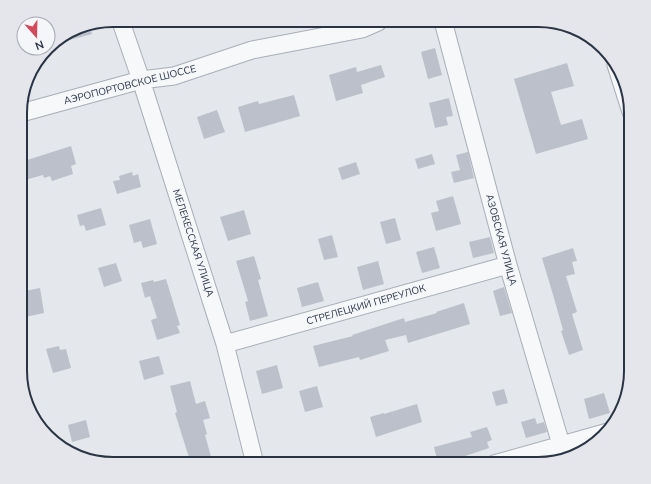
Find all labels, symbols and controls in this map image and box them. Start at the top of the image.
north arrow [16,16,56,56]
text: N [33,36,46,53]
street label: АЭРОПОРТОВСКОЕ ШОССЕ [62,62,198,108]
street label: МЕЛЕКЕССКАЯ УЛИЦА [169,187,217,299]
street label: АЗОВСКАЯ УЛИЦА [482,193,520,288]
street label: СТРЕЛЕЦКИЙ ПЕРЕУЛОК [305,281,428,329]

